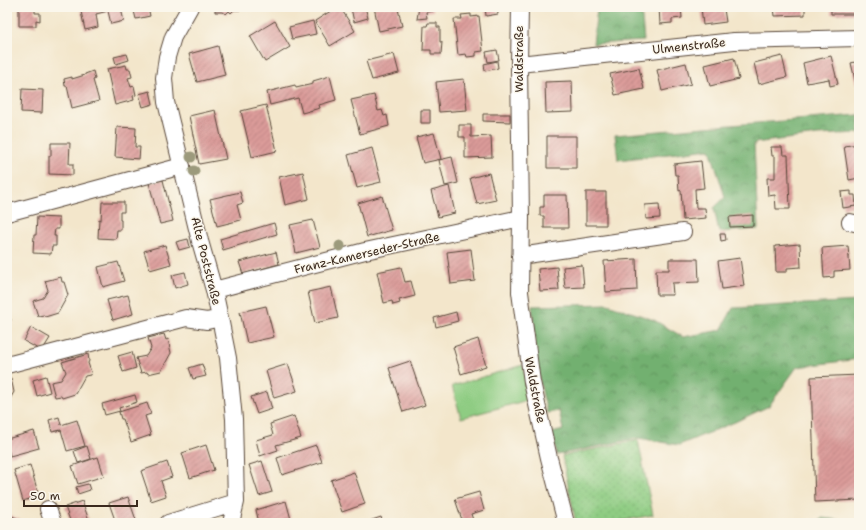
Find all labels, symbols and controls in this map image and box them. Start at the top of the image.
street label: Waldstraße [511,25,527,93]
street label: Ulmenstraße [652,34,727,58]
street label: Alte Poststraße [187,215,225,307]
street label: Franz-Kamerseder-Straße [293,228,442,278]
street label: Waldstraße [521,355,549,425]
scale bar [24,482,137,508]
text: 50 m [30,488,60,504]

